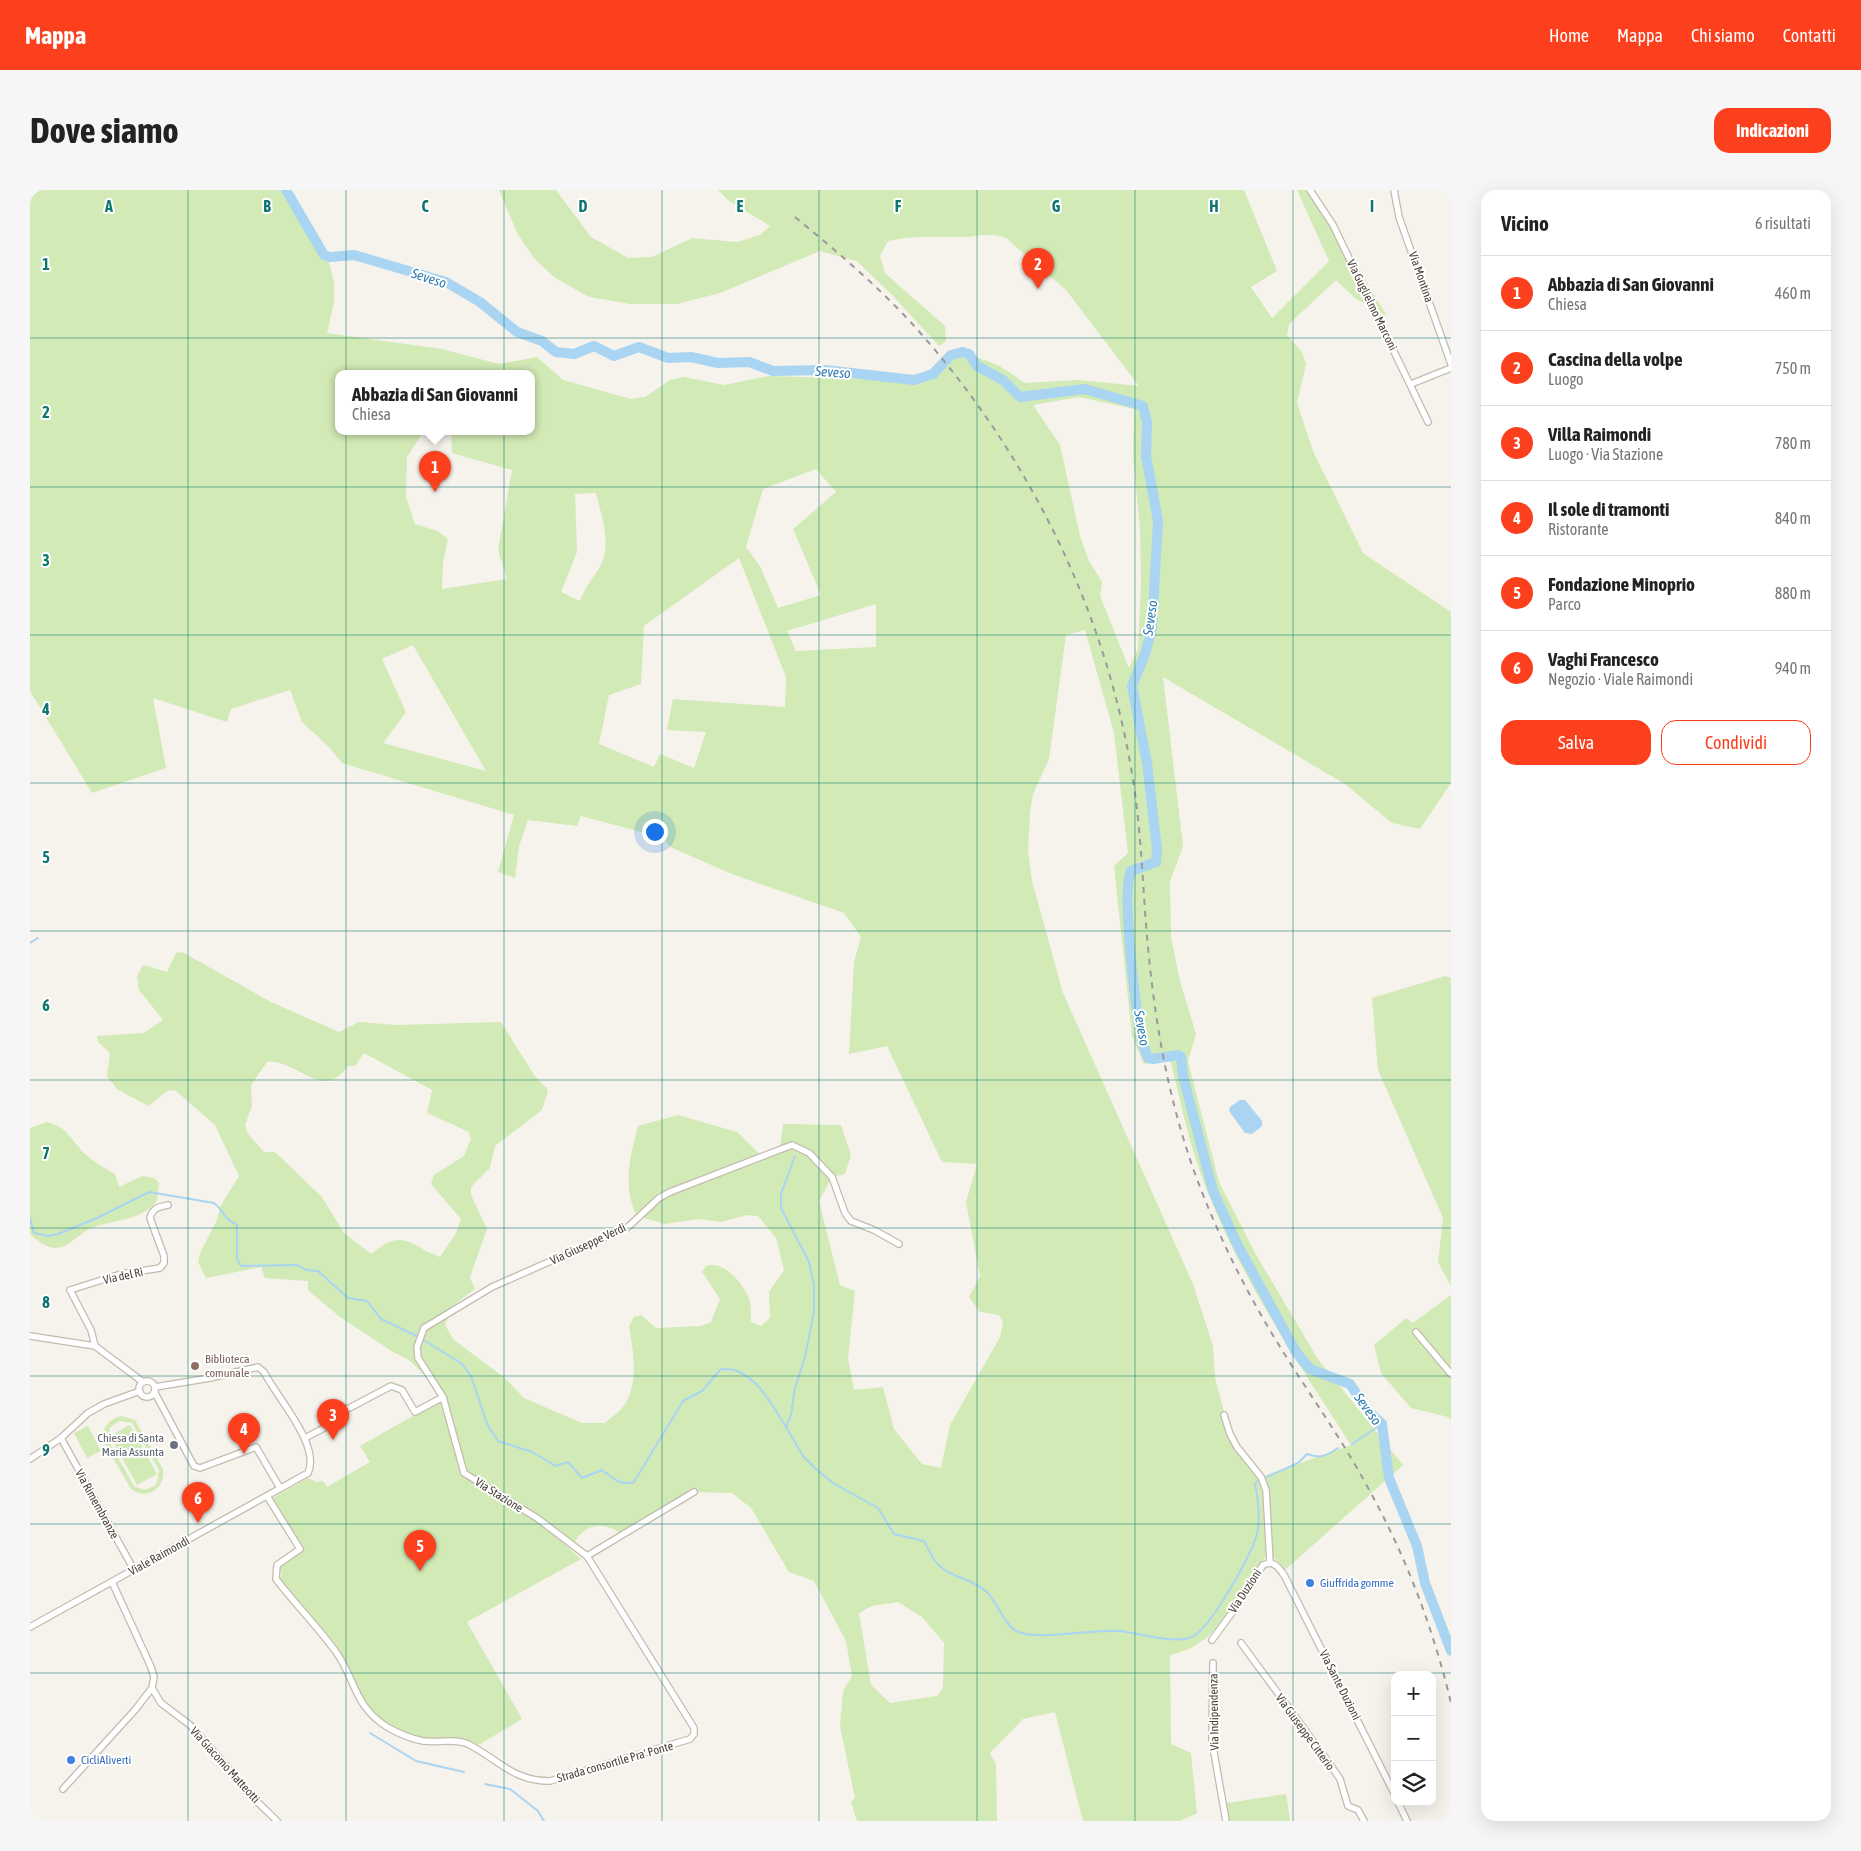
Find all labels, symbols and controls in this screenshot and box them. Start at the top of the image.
text: Mappa [25,22,86,49]
text: Home [1549,25,1589,46]
text: Mappa [1617,25,1663,46]
text: Chi siamo [1691,25,1755,46]
text: Contatti [1783,25,1836,46]
button: Indicazioni [1714,108,1831,153]
text: Dove siamo [30,110,179,150]
text: A [104,197,113,215]
text: B [263,197,271,215]
text: C [421,197,429,215]
text: D [579,197,588,215]
text: E [737,197,744,215]
text: F [895,197,902,215]
text: G [1052,197,1061,215]
text: H [1209,197,1219,215]
text: I [1370,197,1374,215]
text: Vicino [1501,211,1549,235]
text: 6 risultati [1755,214,1811,232]
pin: 2 [1022,248,1054,289]
street label: Via Montina [1406,250,1436,304]
text: 1 [42,255,50,273]
street label: Via Guglielmo Marconi [1344,257,1400,353]
water label: Seveso [409,265,449,291]
text: Abbazia di San Giovanni [1548,273,1714,295]
text: 1 [1513,284,1521,302]
text: 460 m [1775,284,1811,302]
text: Chiesa [1548,295,1587,313]
text: Cascina della volpe [1548,348,1683,370]
text: 2 [1513,359,1521,377]
text: 750 m [1775,359,1811,377]
water label: Seveso [814,363,852,381]
popup [335,370,535,435]
text: Luogo [1548,370,1584,388]
text: Abbazia di San Giovanni [352,383,518,405]
text: 2 [42,403,50,421]
text: Chiesa [352,405,391,423]
text: Villa Raimondi [1548,423,1651,445]
text: 3 [1513,434,1521,452]
text: 780 m [1775,434,1811,452]
text: Luogo · Via Stazione [1548,445,1663,463]
pin: 1 [419,451,451,492]
text: Il sole di tramonti [1548,498,1669,520]
text: 4 [1513,509,1521,527]
text: 840 m [1775,509,1811,527]
text: Ristorante [1548,520,1609,538]
text: 3 [42,551,50,569]
text: Fondazione Minoprio [1548,573,1695,595]
text: 5 [1513,584,1521,602]
text: 880 m [1775,584,1811,602]
text: Parco [1548,595,1581,613]
water label: Seveso [1139,599,1160,638]
text: Vaghi Francesco [1548,648,1659,670]
text: 6 [1513,659,1521,677]
text: 940 m [1775,659,1811,677]
text: Negozio · Viale Raimondi [1548,670,1693,688]
text: 4 [41,700,50,718]
button: Salva [1501,720,1651,765]
button: Condividi [1661,720,1811,765]
your location [642,819,668,845]
text: 5 [42,848,50,866]
text: 6 [42,996,50,1014]
water label: Seveso [1131,1008,1153,1047]
text: 7 [42,1144,50,1162]
street label: Via Giuseppe Verdi [548,1220,628,1268]
street label: Via del Rì [102,1265,145,1287]
text: 8 [42,1293,50,1311]
place label: Biblioteca comunale [205,1352,249,1380]
marker: Biblioteca comunale [189,1360,201,1372]
water label: Seveso [1350,1389,1385,1428]
pin: 3 [317,1399,349,1440]
pin: 4 [228,1413,260,1454]
place label: Chiesa di Santa Maria Assunta [98,1431,164,1459]
marker: Chiesa di Santa Maria Assunta [168,1439,180,1451]
text: 9 [42,1441,50,1459]
street label: Via Rimembranze [72,1467,122,1541]
street label: Via Stazione [472,1475,526,1515]
pin: 6 [182,1482,214,1523]
pin: 5 [404,1530,436,1571]
street label: Viale Raimondi [126,1534,192,1578]
street label: Via Duzioni [1226,1566,1264,1616]
place label: Giuffrida gomme [1320,1576,1394,1590]
marker: Giuffrida gomme [1304,1577,1316,1589]
street label: Via Sante Duzioni [1316,1648,1364,1722]
map controls [1391,1671,1436,1806]
button: + [1391,1671,1436,1716]
street label: Via Indipendenza [1206,1673,1222,1751]
street label: Via Giuseppe Citterio [1273,1691,1338,1773]
button: − [1391,1716,1436,1761]
street label: Via Giacomo Matteotti [187,1724,263,1806]
street label: Strada consortile Pra' Ponte [555,1739,675,1785]
place label: CicliAliverti [81,1753,131,1767]
marker: CicliAliverti [65,1754,77,1766]
button: layers [1391,1761,1436,1806]

